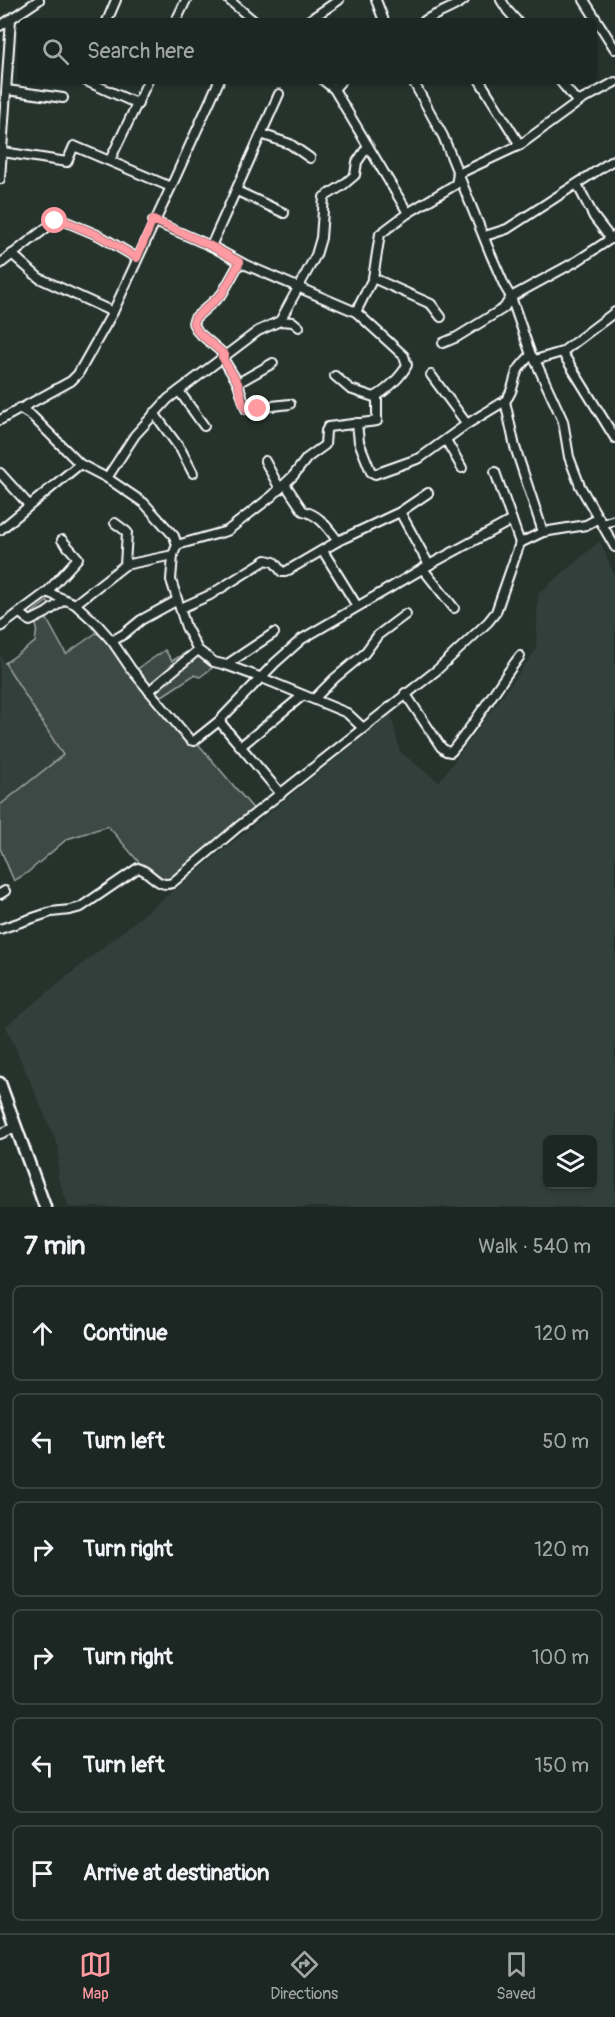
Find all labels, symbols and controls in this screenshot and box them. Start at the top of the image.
search box [18,18,597,84]
icon: search [39,35,72,68]
text: Search here [87,37,194,65]
route start [41,207,67,233]
route end [244,395,270,421]
map controls [543,1135,597,1189]
button: layers [543,1135,597,1189]
text: 7 min [24,1230,86,1262]
text: Walk · 540 m [478,1234,591,1259]
icon: ahead [26,1317,59,1350]
text: Continue [83,1319,167,1347]
text: 120 m [534,1321,589,1346]
icon: left [26,1425,59,1458]
text: Turn left [83,1427,165,1455]
text: 50 m [542,1429,589,1454]
icon: right [26,1533,59,1566]
text: Turn right [83,1535,173,1563]
text: 120 m [534,1537,589,1562]
icon: right [26,1641,59,1674]
text: Turn right [83,1643,173,1671]
text: 100 m [532,1645,589,1670]
icon: left [26,1749,59,1782]
text: Turn left [83,1751,165,1779]
text: 150 m [535,1753,589,1778]
icon: arrive [26,1857,59,1890]
text: Arrive at destination [83,1859,269,1887]
tab: Map [79,1948,112,2004]
tab: Directions [270,1948,338,2004]
tab: Saved [496,1948,536,2004]

